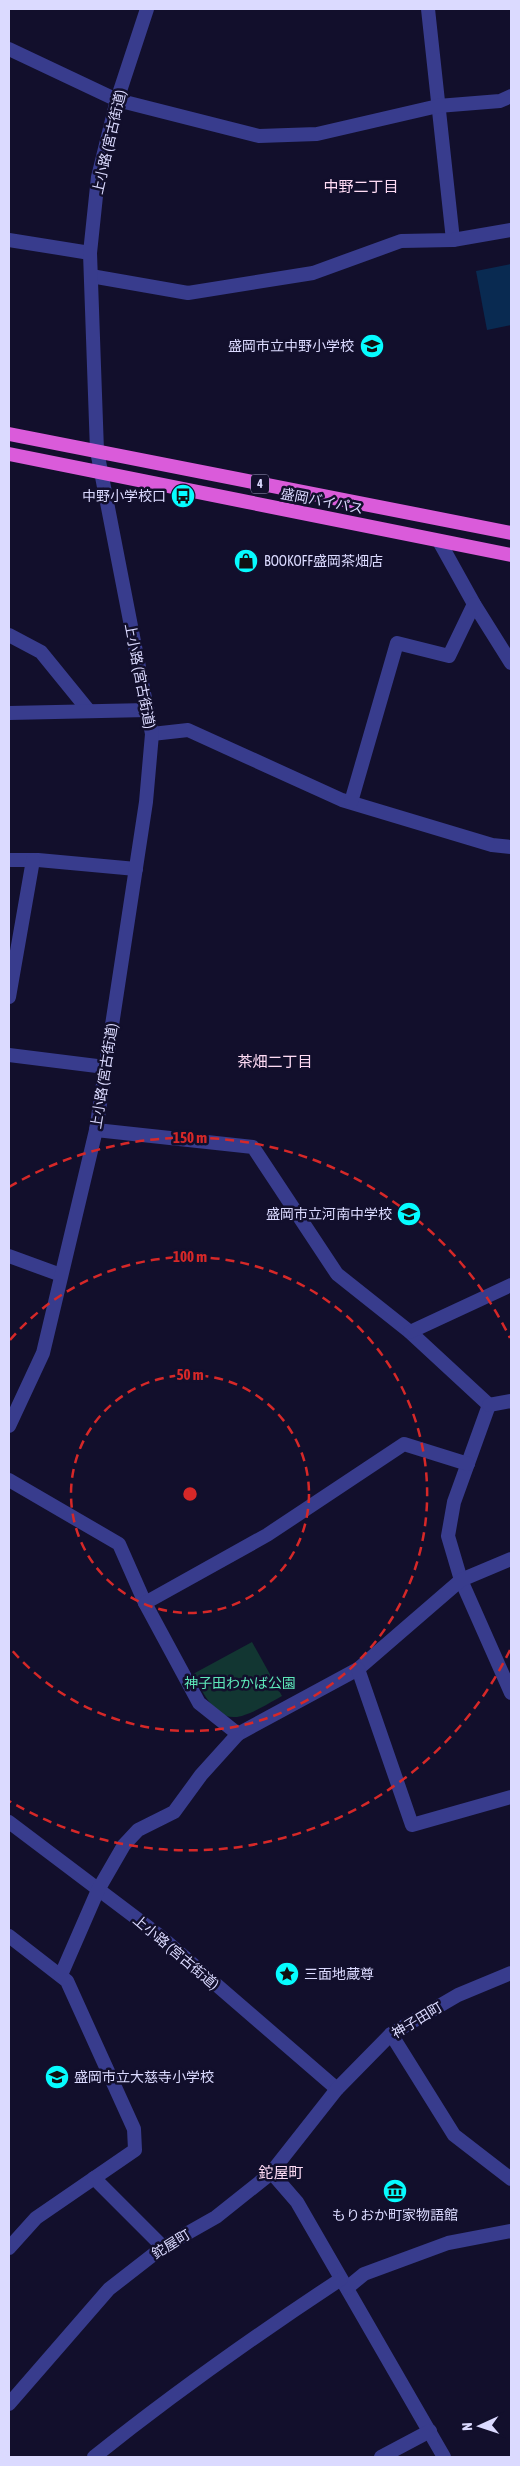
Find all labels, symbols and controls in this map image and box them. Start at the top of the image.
street label: 上小路 (宮古街道) [89,88,129,196]
district label: 中野二丁目 [323,178,399,195]
school or university icon: 盛岡市立中野小学校 [359,333,385,359]
place label: 盛岡市立中野小学校 [228,338,354,354]
road number: 4 [251,474,269,494]
bus stop icon: 中野小学校口 [170,483,196,509]
street label: 盛岡バイパス [279,485,365,517]
place label: 中野小学校口 [82,488,166,504]
shop icon: BOOKOFF盛岡茶畑店 [233,548,259,574]
place label: BOOKOFF盛岡茶畑店 [264,553,383,569]
street label: 上小路 (宮古街道) [122,622,158,730]
street label: 上小路 (宮古街道) [88,1022,120,1130]
district label: 茶畑二丁目 [237,1053,313,1070]
text: 150 m [173,1129,207,1146]
school or university icon: 盛岡市立河南中学校 [396,1201,422,1227]
place label: 盛岡市立河南中学校 [266,1206,392,1222]
text: 100 m [173,1248,207,1265]
text: 50 m [177,1366,204,1383]
centre of rings [181,1485,199,1503]
park label: 神子田わかば公園 [184,1675,296,1691]
street label: 上小路 (宮古街道) [130,1912,222,1992]
place icon: 三面地蔵尊 [274,1961,300,1987]
place label: 三面地蔵尊 [304,1966,374,1982]
street label: 神子田町 [389,1999,445,2041]
school or university icon: 盛岡市立大慈寺小学校 [44,2064,70,2090]
place label: 盛岡市立大慈寺小学校 [74,2069,214,2085]
district label: 鉈屋町 [258,2164,304,2181]
museum icon: もりおか町家物語館 [382,2178,408,2204]
place label: もりおか町家物語館 [332,2207,458,2223]
street label: 鉈屋町 [149,2226,193,2262]
north arrow [455,2401,505,2451]
text: N [459,2422,475,2431]

